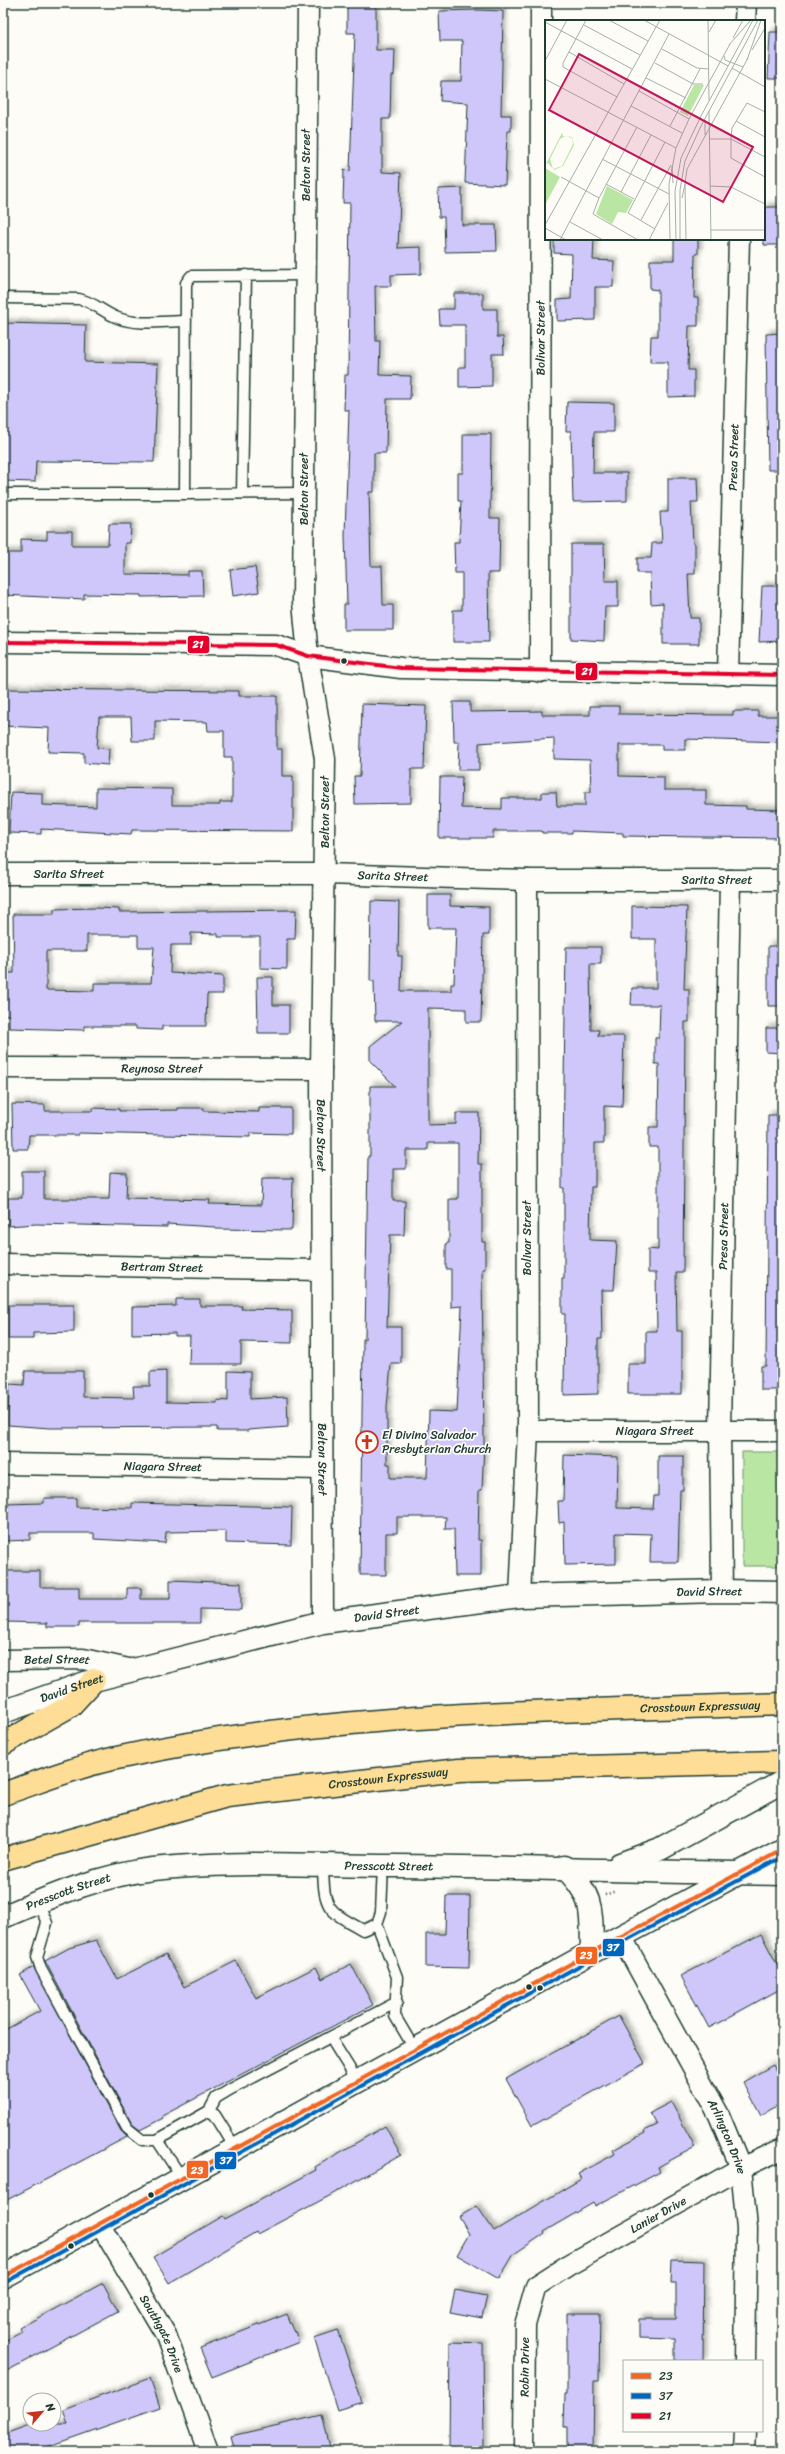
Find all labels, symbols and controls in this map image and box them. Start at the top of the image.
inset map [545,20,765,240]
street label: Belton Street [295,128,317,201]
street label: Bolivar Street [529,299,552,376]
street label: Presa Street [722,423,745,491]
street label: Belton Street [293,452,315,525]
line badge: 21 [187,635,210,654]
text: 21 [191,635,204,654]
unlabelled marker [339,656,349,666]
line badge: 21 [575,662,598,681]
text: 21 [580,662,593,681]
street label: Belton Street [314,775,336,848]
street label: Sarita Street [33,863,105,885]
street label: Sarita Street [357,864,429,888]
street label: Sarita Street [681,869,752,891]
street label: Reynosa Street [121,1057,204,1080]
street label: Belton Street [310,1099,332,1173]
street label: Bolivar Street [516,1199,538,1275]
street label: Presa Street [712,1202,735,1270]
street label: Bertram Street [121,1255,203,1279]
street label: Niagara Street [616,1420,694,1442]
street label: Belton Street [311,1423,334,1497]
place label: El Divino Salvador Presbyterian Church [382,1424,491,1460]
church icon: El Divino Salvador Presbyterian Church [354,1429,380,1455]
street label: Niagara Street [124,1455,202,1478]
street label: David Street [676,1580,743,1603]
street label: David Street [353,1598,421,1629]
street label: Betel Street [24,1648,92,1671]
street label: David Street [37,1667,106,1709]
street label: Crosstown Expressway [640,1694,761,1719]
street label: Crosstown Expressway [327,1760,450,1796]
street label: Presscott Street [344,1854,433,1877]
street label: Presscott Street [22,1866,113,1917]
line badge: 37 [602,1938,625,1957]
text: 37 [606,1938,621,1957]
line badge: 23 [575,1946,598,1965]
text: 23 [579,1946,593,1965]
unlabelled marker [524,1982,534,1992]
unlabelled marker [535,1983,545,1993]
street label: Arlington Drive [701,2094,753,2175]
line badge: 37 [214,2151,237,2170]
text: 37 [219,2151,234,2170]
line badge: 23 [186,2160,209,2179]
text: 23 [190,2161,204,2180]
unlabelled marker [146,2190,156,2200]
street label: Lanier Drive [626,2190,691,2240]
unlabelled marker [66,2241,76,2251]
street label: Southgate Drive [133,2290,190,2376]
street label: Robin Drive [513,2337,536,2397]
legend [623,2360,763,2432]
text: 23 [659,2365,673,2387]
text: 37 [659,2385,674,2407]
north arrow [22,2392,62,2432]
text: N [40,2399,61,2416]
text: 21 [659,2405,671,2427]

